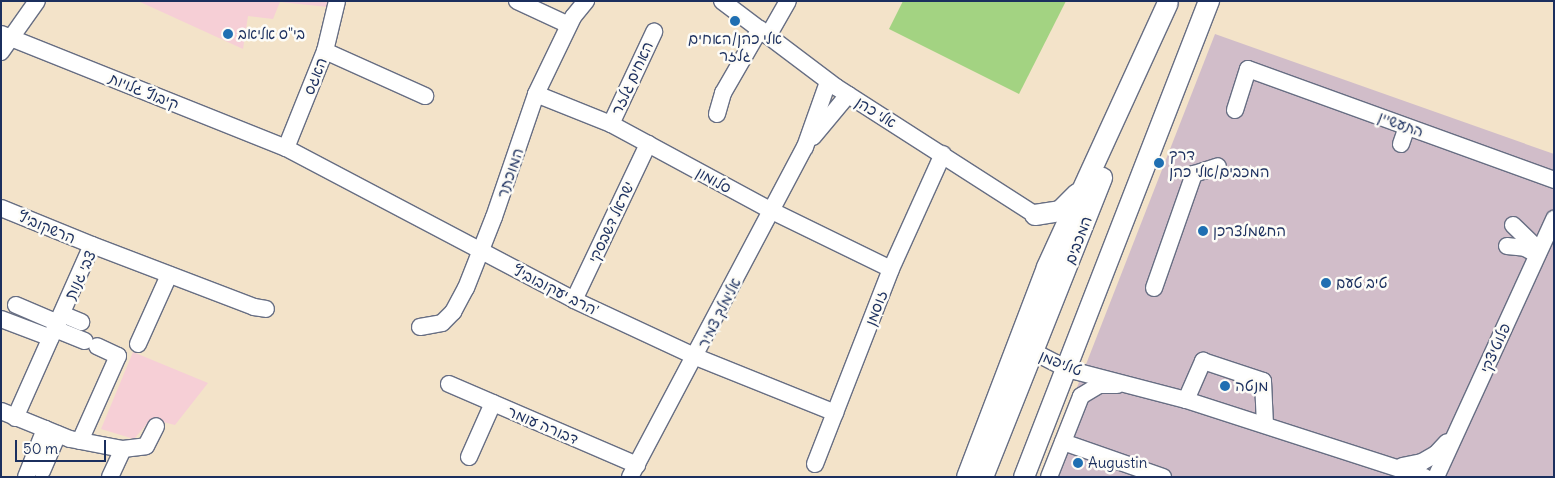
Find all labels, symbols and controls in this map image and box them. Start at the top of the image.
marker: אלי כהן/האחים גלזר [729,15,741,27]
place label: בי"ס אליאב [238,25,305,43]
marker: בי"ס אליאב [222,28,234,40]
place label: אלי כהן/האחים גלזר [688,29,782,64]
street label: האחים גלזר [607,39,657,117]
street label: האגס [299,55,331,97]
street label: קיבוץ גלויות [106,69,182,113]
street label: אלי כהן [852,93,900,131]
street label: התעשיין [1376,107,1426,141]
place label: דרך המכבים/אלי כהן [1169,145,1269,180]
street label: המוכתר [493,146,527,200]
marker: דרך המכבים/אלי כהן [1153,157,1165,169]
street label: סלומון [693,163,735,197]
street label: ישראל דשבסקי [584,178,638,266]
street label: הרשקוביץ [16,207,78,247]
street label: המכבים [1061,213,1095,267]
place label: החשמלצרכן [1213,222,1286,240]
marker: החשמלצרכן [1197,225,1209,237]
street label: צבי גנות [60,248,100,302]
street label: הרב יעקובוביץ' [510,261,602,319]
place label: טיב טעם [1336,274,1387,292]
street label: אלימלך צמיר [694,275,744,351]
marker: טיב טעם [1320,277,1332,289]
street label: זוסמן [861,288,891,328]
street label: פלוטיצקי [1476,320,1514,376]
street label: טוליפמן [1037,346,1085,380]
place label: מנטה [1235,377,1268,395]
marker: מנטה [1219,380,1231,392]
street label: דבורה עומר [505,402,581,448]
scale bar [18,430,109,462]
text: 50 m [23,439,58,458]
place label: Augustin [1088,454,1147,472]
marker: Augustin [1072,457,1084,469]

